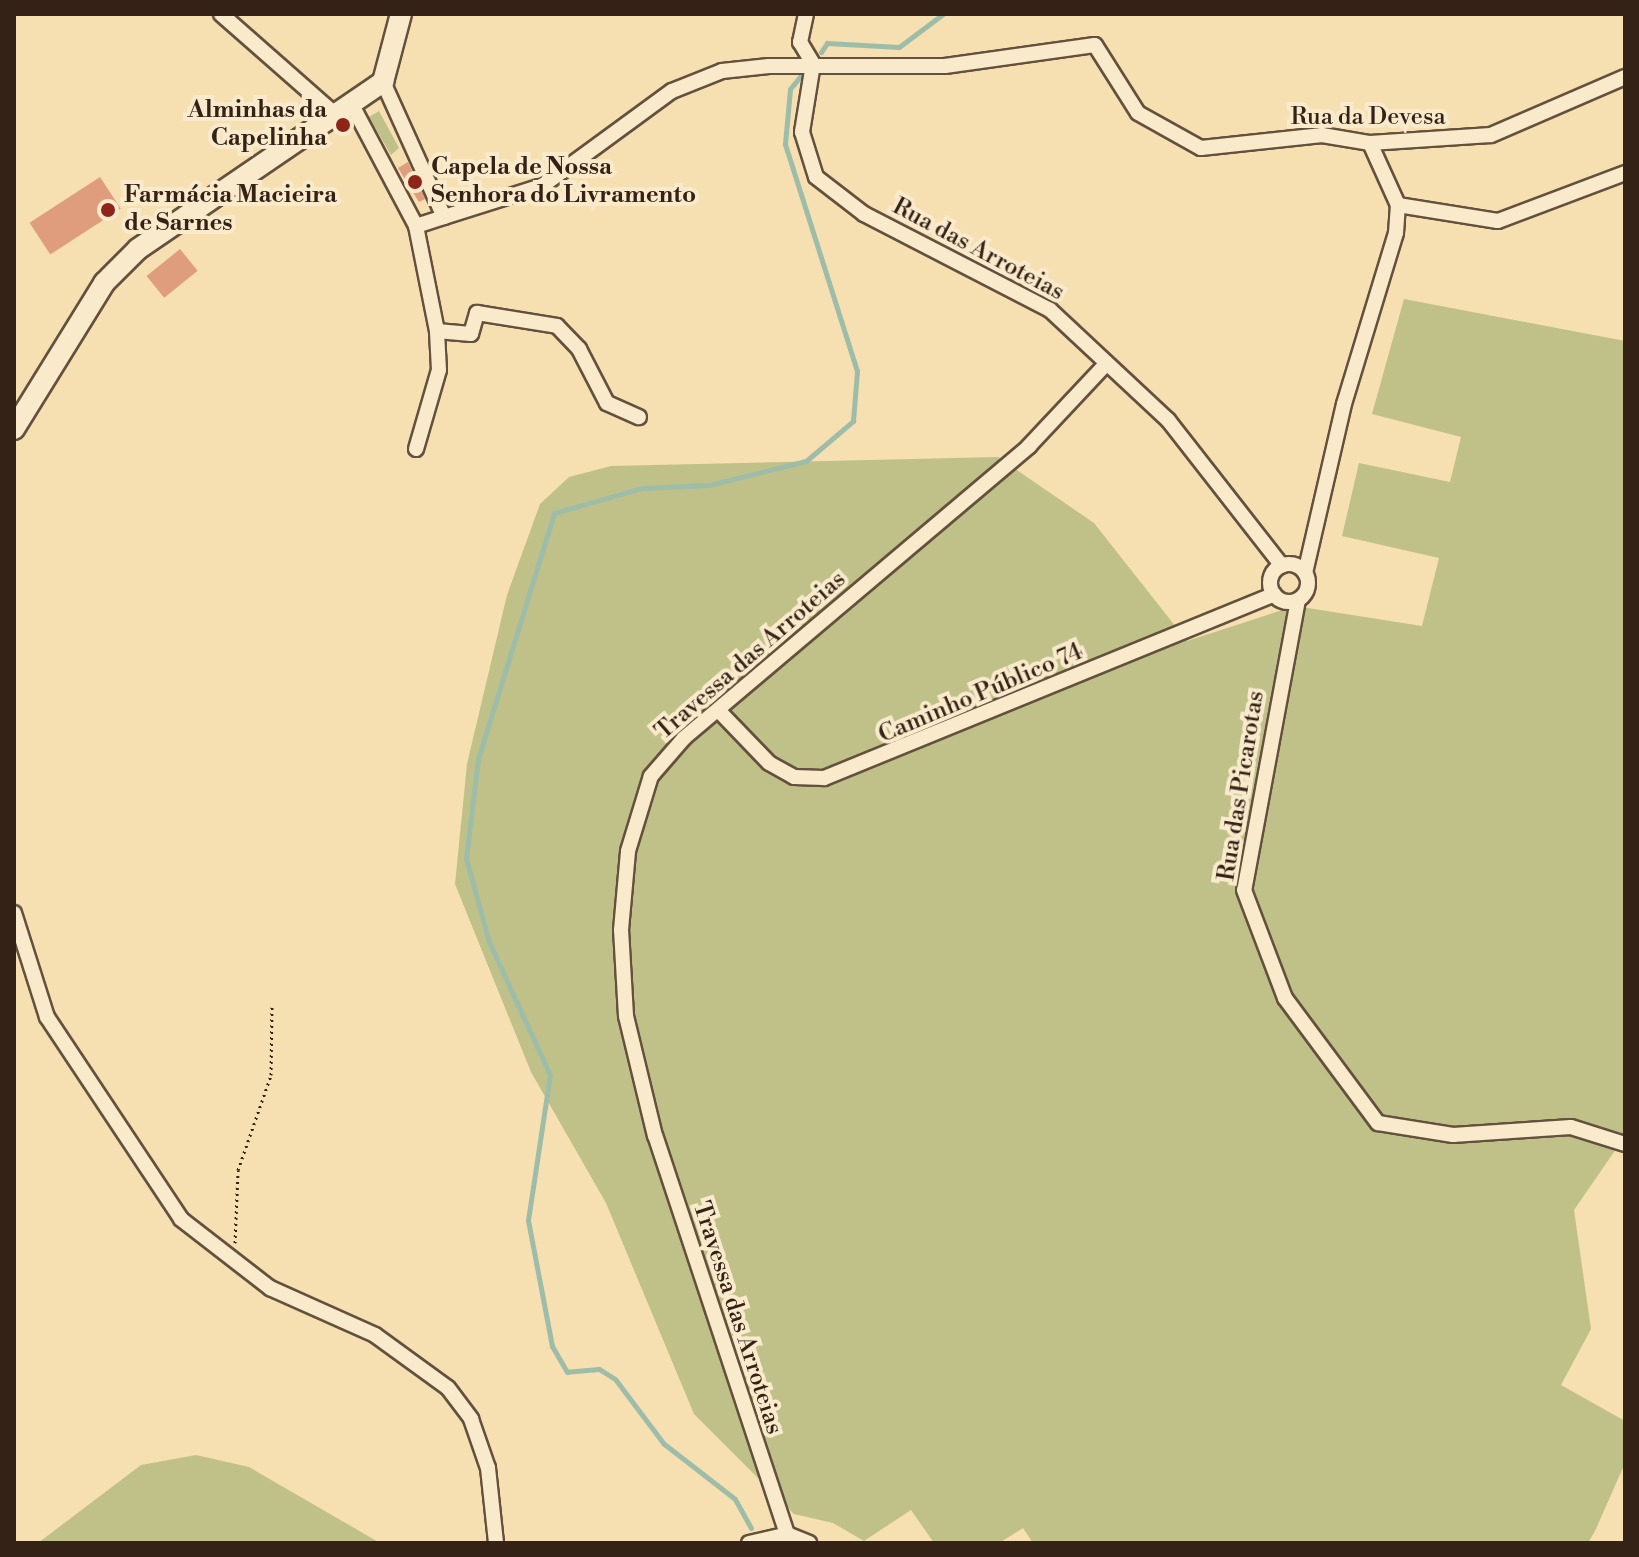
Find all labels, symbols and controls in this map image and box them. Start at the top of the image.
place label: Alminhas da Capelinha [188,97,327,153]
street label: Rua da Devesa [1290,104,1446,132]
marker: Alminhas da Capelinha [334,116,352,134]
place label: Capela de Nossa Senhora do Livramento [431,154,696,210]
marker: Capela de Nossa Senhora do Livramento [406,173,424,191]
place label: Farmácia Macieira de Sarnes [124,182,337,238]
street label: Rua das Arroteias [887,193,1069,307]
marker: Farmácia Macieira de Sarnes [99,201,117,219]
street label: Travessa das Arroteias [650,565,852,747]
street label: Caminho Público 74 [874,638,1088,750]
street label: Rua das Picarotas [1213,689,1271,883]
street label: Travessa das Arroteias [686,1198,788,1438]

